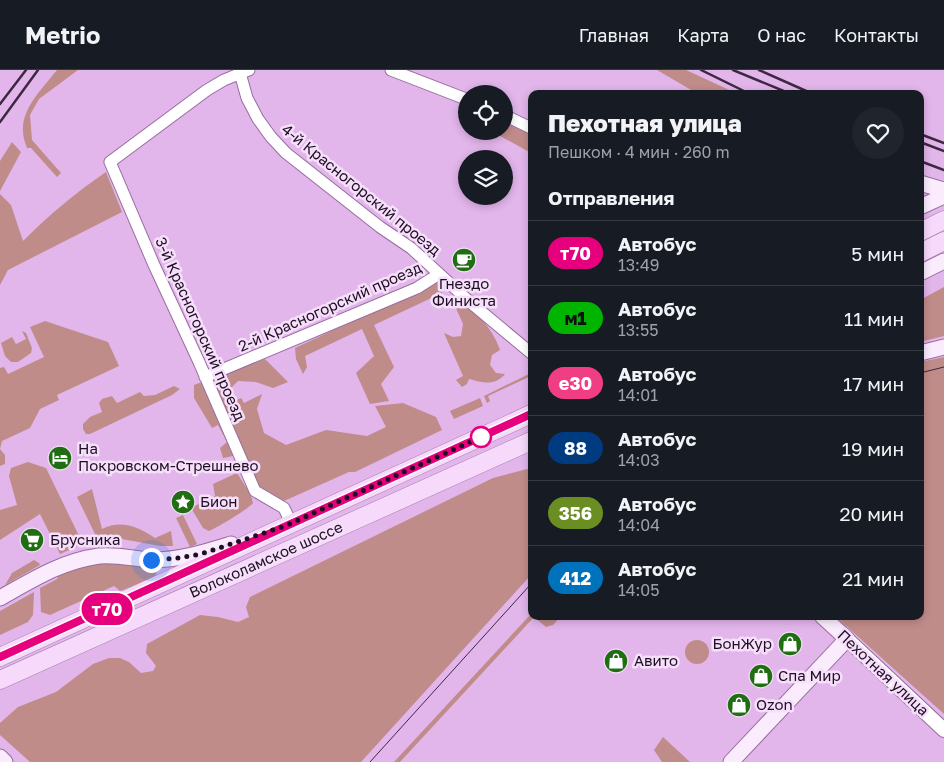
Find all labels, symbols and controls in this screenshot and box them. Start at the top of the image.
text: Metrio [25,20,100,49]
text: Главная [579,24,649,46]
text: Карта [677,24,729,46]
text: О нас [757,24,806,46]
text: Контакты [834,24,919,46]
map controls [458,85,513,205]
button: locate [458,85,513,140]
button: heart [852,107,904,159]
text: Пехотная улица [548,108,742,137]
street label: 4-й Красногорский проезд [279,120,445,259]
text: Пешком · 4 мин · 260 m [548,142,730,162]
button: layers [458,150,513,205]
text: Отправления [548,186,674,209]
text: Автобус [618,232,696,255]
street label: 3-й Красногорский проезд [152,234,250,423]
text: т70 [560,242,591,264]
text: 5 мин [851,242,904,265]
cafe icon: Гнездо Финиста [451,247,477,273]
text: 13:49 [618,255,659,275]
street label: 2-й Красногорский проезд [235,257,424,355]
place label: Гнездо Финиста [432,274,496,309]
text: Автобус [618,297,696,320]
text: м1 [564,307,587,329]
text: 11 мин [844,307,904,330]
text: 13:55 [618,320,658,340]
text: Автобус [618,362,696,385]
text: е30 [559,372,592,394]
text: 17 мин [843,372,904,395]
text: 14:01 [618,385,658,405]
unlabelled marker [470,426,492,448]
text: Автобус [618,427,696,450]
text: 88 [564,437,587,459]
text: 19 мин [842,437,904,460]
place label: На Покровском-Стрешнево [78,439,259,474]
hotel icon: На Покровском-Стрешнево [47,445,73,471]
text: 14:03 [618,450,660,470]
place icon: Бион [170,489,196,515]
place label: Бион [200,492,237,510]
text: Автобус [618,492,696,515]
text: 356 [559,502,592,524]
text: 20 мин [840,502,904,525]
text: 14:04 [618,515,660,535]
street label: Волоколамское шоссе [186,517,345,601]
supermarket icon: Брусника [19,527,45,553]
place label: Брусника [50,530,120,548]
your location [139,548,164,573]
text: Автобус [618,557,696,580]
text: 412 [560,567,591,589]
text: 21 мин [842,567,904,590]
text: 14:05 [618,580,660,600]
line badge: т70 [78,593,136,625]
text: т70 [92,598,122,620]
street label: Пехотная улица [835,626,933,719]
shop icon: БонЖур [777,631,803,657]
place label: БонЖур [712,634,772,652]
shop icon: Авито [603,648,629,674]
place label: Авито [634,651,678,669]
shop icon: Спа Мир [748,663,774,689]
place label: Спа Мир [778,666,841,684]
shop icon: Ozon [726,692,752,718]
place label: Ozon [756,695,793,713]

